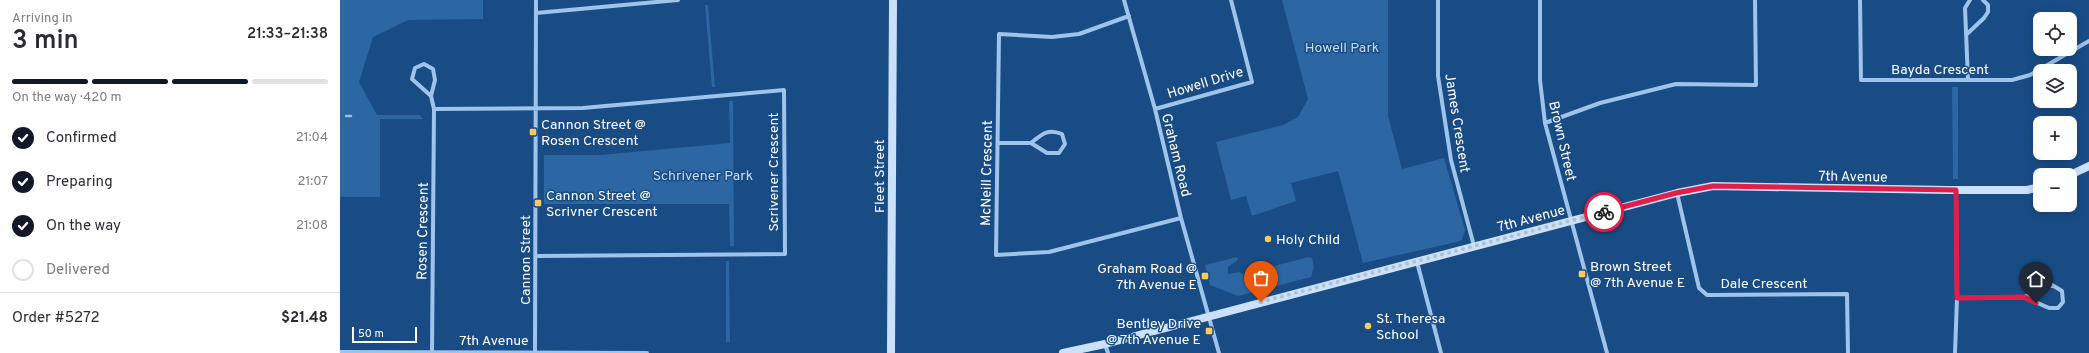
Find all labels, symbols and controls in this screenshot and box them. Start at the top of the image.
text: Arriving in [12,11,73,27]
map controls [2033,12,2077,212]
button: locate [2033,12,2077,56]
text: 3 min [12,25,79,58]
text: 21:33–21:38 [247,25,328,44]
park label: Howell Park [1305,40,1379,57]
street label: Bayda Crescent [1891,62,1989,79]
street label: Howell Drive [1165,64,1246,103]
button: layers [2033,64,2077,108]
street label: James Crescent [1440,72,1473,174]
text: On the way · 420 m [12,90,122,106]
street label: Brown Street [1544,100,1579,183]
street label: Scrivener Crescent [766,112,783,232]
street label: Graham Road [1157,112,1194,199]
button: + [2033,116,2077,160]
place label: Cannon Street @ Rosen Crescent [541,117,646,150]
street label: McNeill Crescent [978,120,997,226]
icon: check [12,127,34,149]
marker: Cannon Street @ Rosen Crescent [528,127,538,137]
text: Confirmed [46,129,117,148]
text: 21:04 [296,130,328,146]
street label: Fleet Street [872,139,889,213]
park label: Schrivener Park [653,168,753,185]
street label: 7th Avenue [1818,168,1888,187]
button: − [2033,168,2077,212]
icon: check [12,171,34,193]
text: Preparing [46,173,113,192]
text: 21:07 [298,174,328,190]
street label: Rosen Crescent [414,182,433,280]
place label: Cannon Street @ Scrivner Crescent [546,188,658,221]
courier [1584,192,1624,232]
marker: Cannon Street @ Scrivner Crescent [533,198,543,208]
icon: bike [1593,201,1615,223]
street label: 7th Avenue [1496,202,1567,237]
icon: check [12,215,34,237]
street label: Cannon Street [518,215,535,305]
text: On the way [46,217,121,236]
text: 21:08 [296,218,328,234]
place label: Holy Child [1276,232,1340,249]
marker: Holy Child [1263,234,1273,244]
place label: Brown Street @ 7th Avenue E [1590,259,1685,292]
text: Delivered [46,261,110,280]
place label: Graham Road @ 7th Avenue E [1097,261,1197,294]
pin [1244,261,1278,302]
pin [2019,262,2053,303]
icon: bag [1250,267,1272,289]
icon: home [2025,268,2047,290]
marker: Brown Street @ 7th Avenue E [1577,269,1587,279]
marker: Graham Road @ 7th Avenue E [1200,271,1210,281]
street label: Dale Crescent [1721,276,1807,293]
text: Order #5272 [12,309,100,328]
text: $21.48 [281,309,328,328]
place label: St. Theresa School [1376,311,1445,344]
place label: Bentley Drive @ 7th Avenue E [1106,316,1201,349]
marker: St. Theresa School [1363,321,1373,331]
scale bar [352,325,417,344]
marker: Bentley Drive @ 7th Avenue E [1204,326,1214,336]
text: 50 m [358,327,384,341]
street label: 7th Avenue [459,333,529,350]

